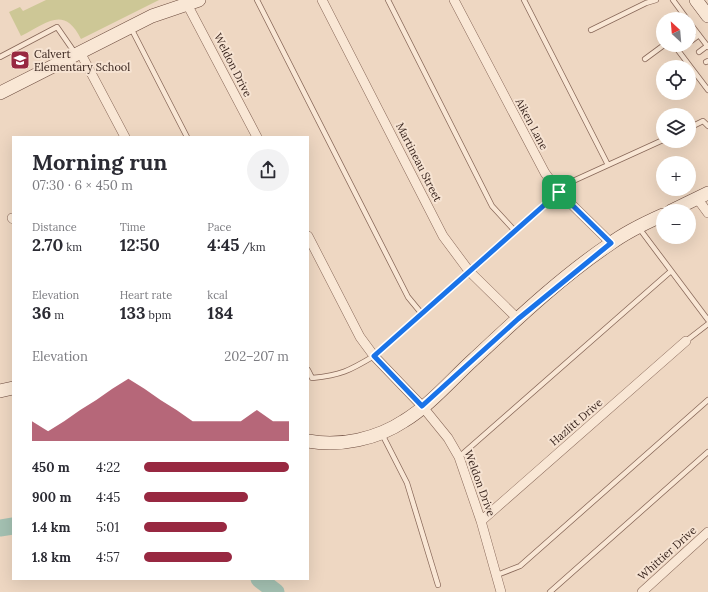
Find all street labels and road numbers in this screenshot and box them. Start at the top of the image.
street label: Weldon Drive [211,31,255,99]
street label: Aiken Lane [512,95,551,152]
street label: Martineau Street [393,120,445,205]
street label: Hazlitt Drive [547,395,605,449]
street label: Weldon Drive [462,448,498,518]
street label: Whittier Drive [635,523,699,583]

